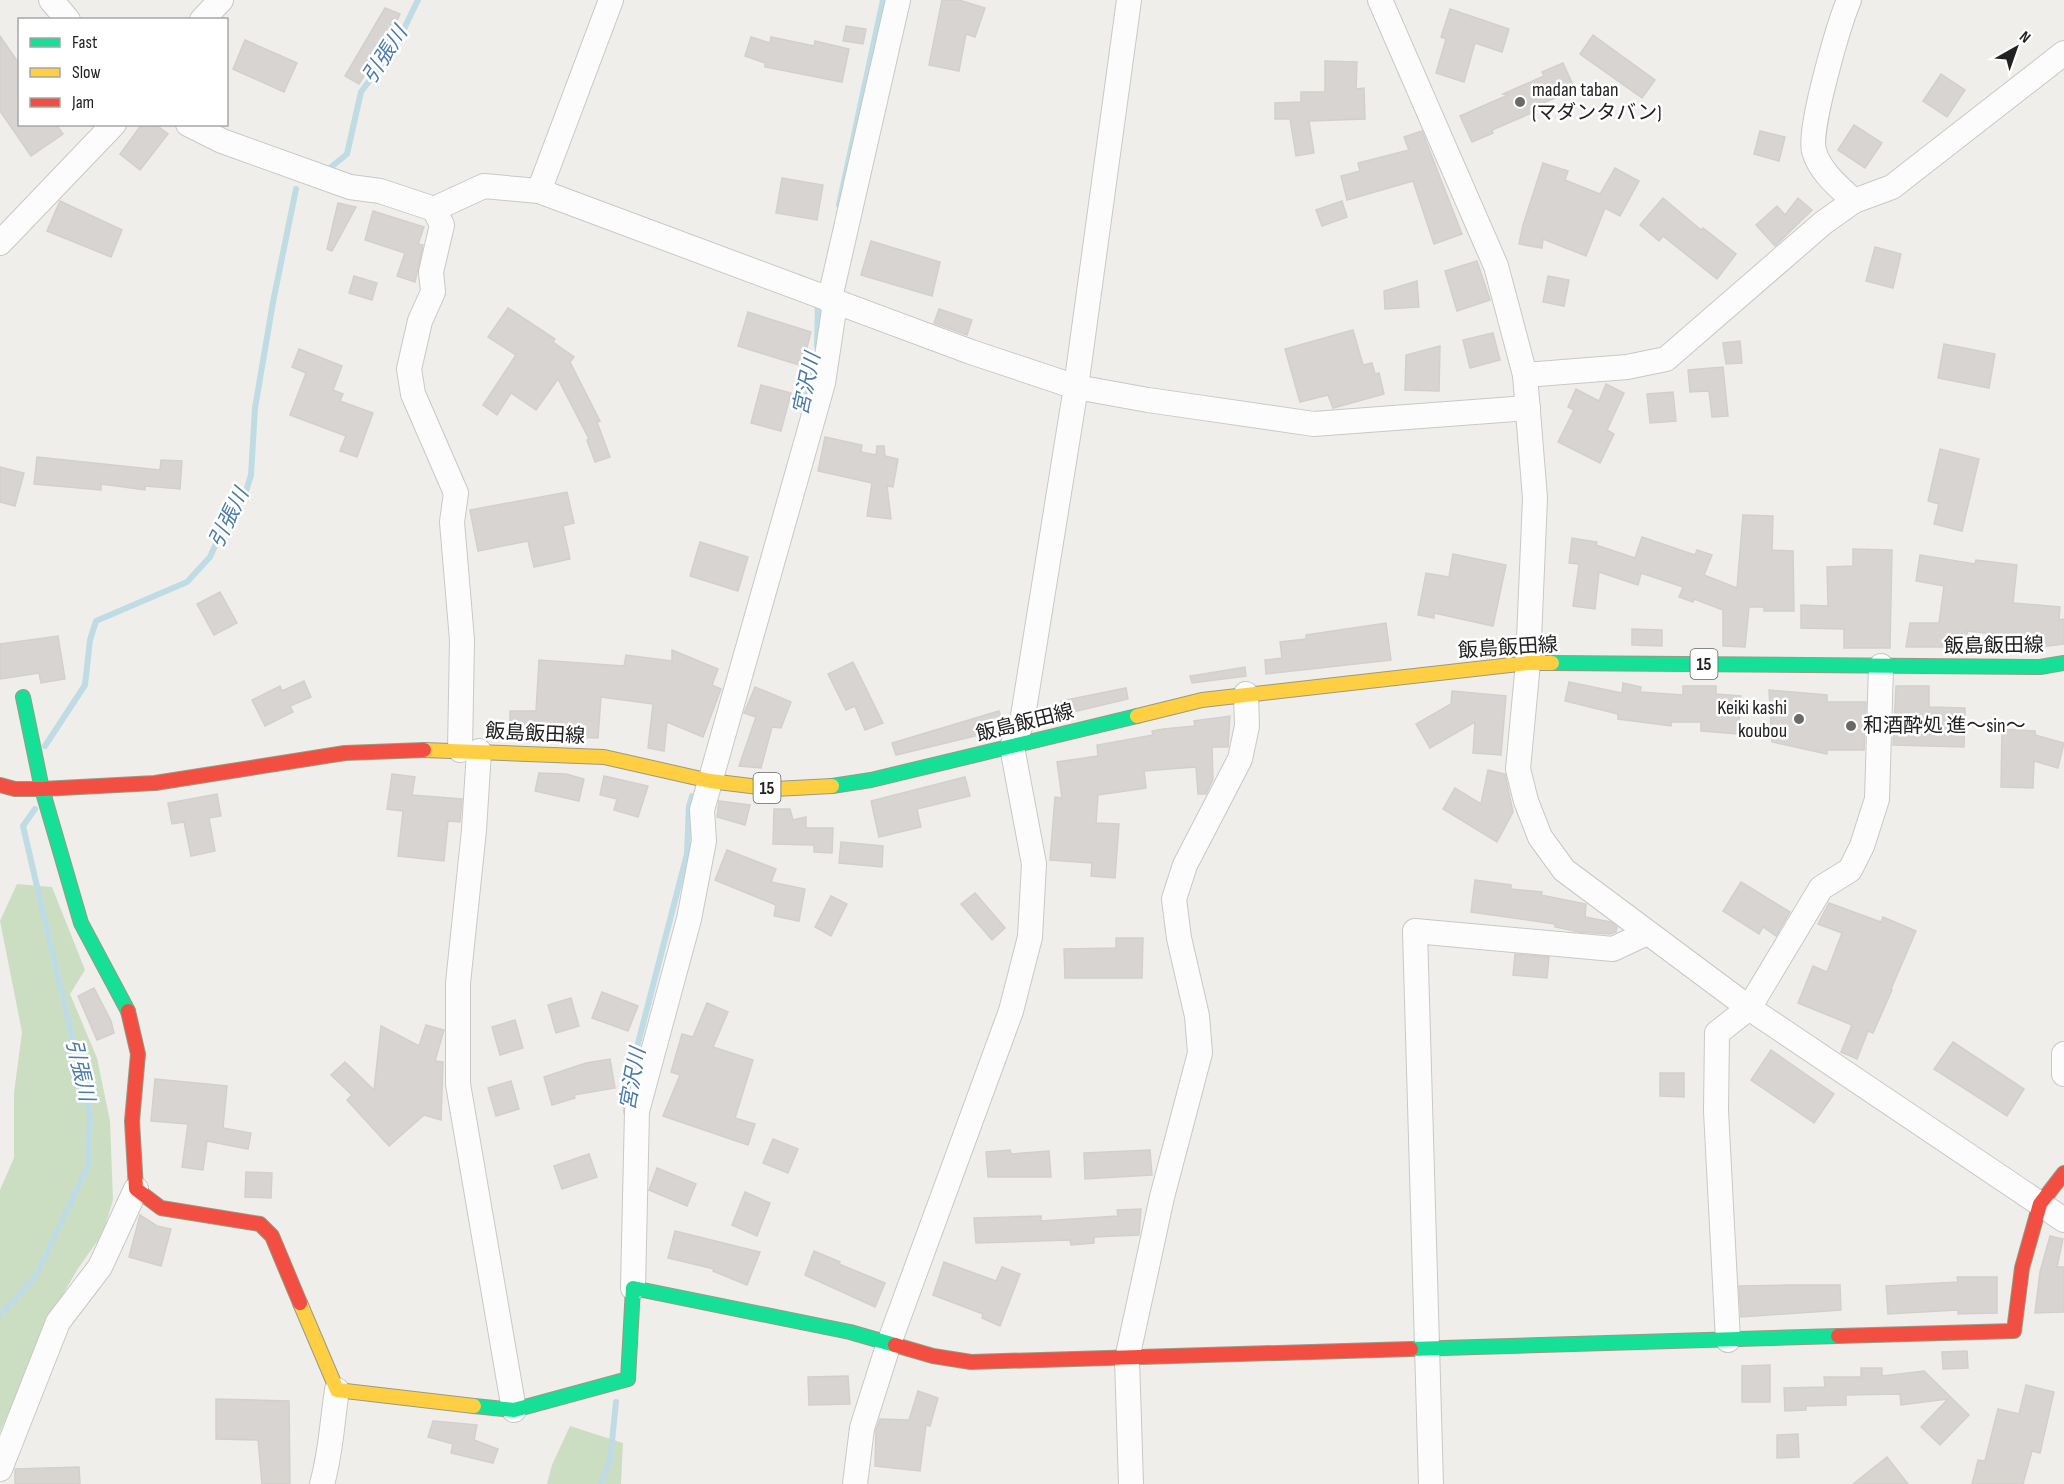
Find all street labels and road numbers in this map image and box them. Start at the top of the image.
street label: 飯島飯田線 [1457,633,1559,663]
street label: 飯島飯田線 [1944,633,2044,659]
road number: 15 [1690,649,1718,679]
street label: 飯島飯田線 [974,699,1076,747]
street label: 飯島飯田線 [484,719,586,749]
road number: 15 [754,773,780,803]

